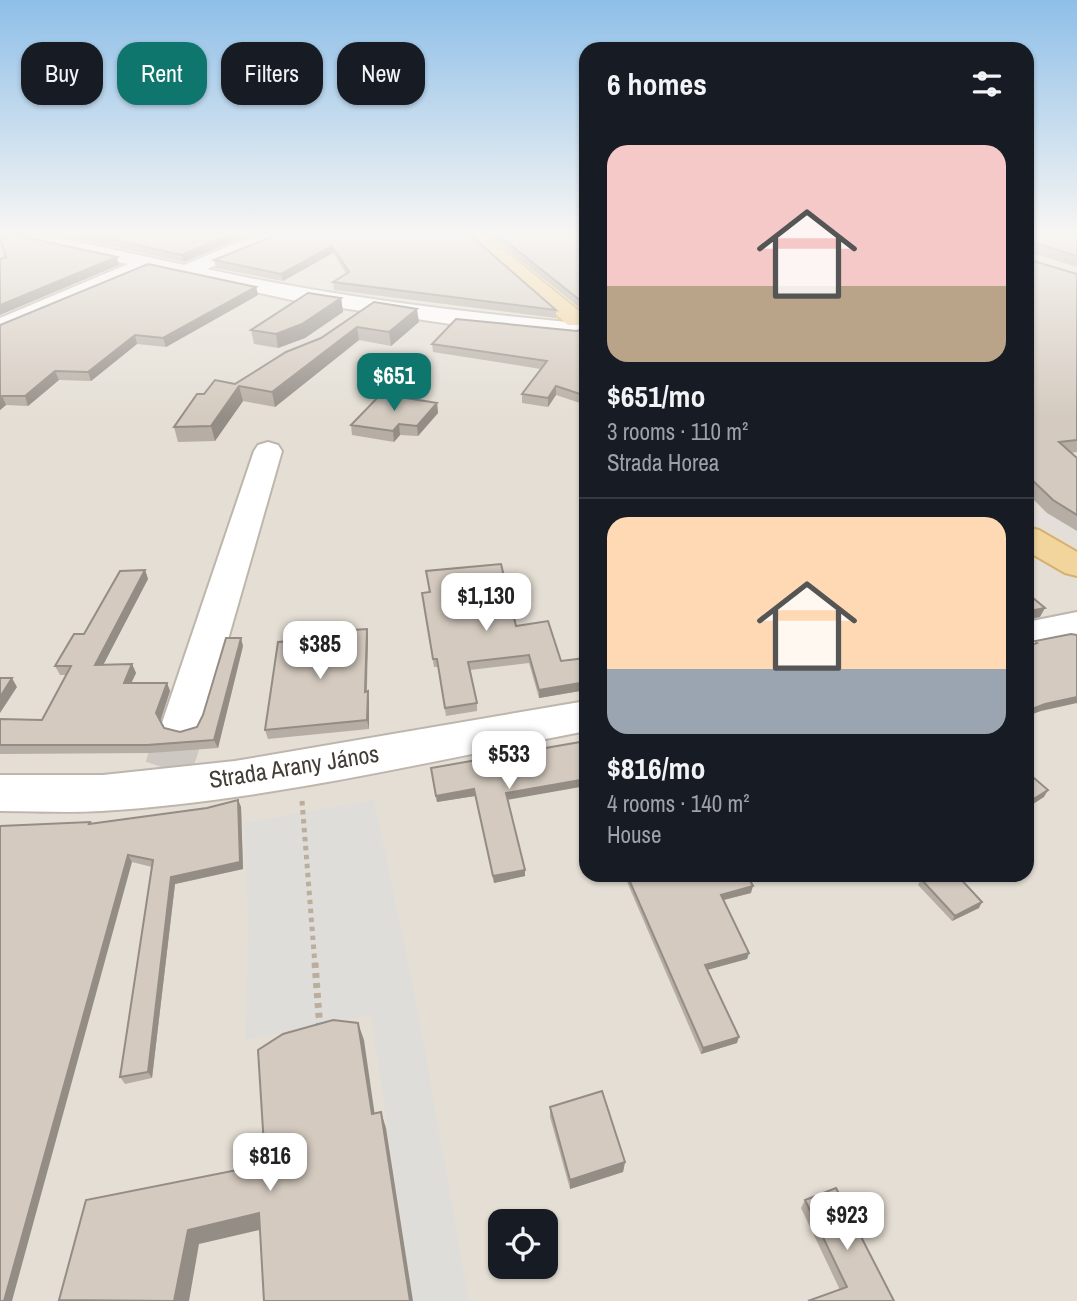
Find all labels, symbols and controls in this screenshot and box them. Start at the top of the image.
chip: Buy [21,42,103,105]
chip: Rent [117,42,207,105]
chip: Filters [221,42,323,105]
chip: New [337,42,425,105]
text: 6 homes [607,64,707,104]
icon: filters [968,65,1006,103]
icon: home [744,191,870,317]
pin: $651 [353,354,435,413]
text: $651 [373,360,415,391]
text: $651/mo [607,376,705,416]
text: 3 rooms · 110 m² [607,416,748,447]
text: Strada Horea [607,447,719,478]
icon: home [744,563,870,689]
pin: $1,130 [429,574,543,633]
text: $1,130 [457,580,515,611]
pin: $385 [279,622,361,681]
text: $385 [299,628,341,659]
pin: $533 [468,732,550,791]
street label: Strada Arany János [207,737,381,795]
text: $533 [488,738,530,769]
text: $816/mo [607,748,705,788]
text: 4 rooms · 140 m² [607,788,750,819]
text: House [607,819,662,850]
pin: $816 [229,1134,311,1193]
text: $816 [249,1140,291,1171]
pin: $923 [806,1192,888,1252]
text: $923 [826,1199,868,1230]
map controls [488,1209,558,1279]
button: locate [488,1209,558,1279]

